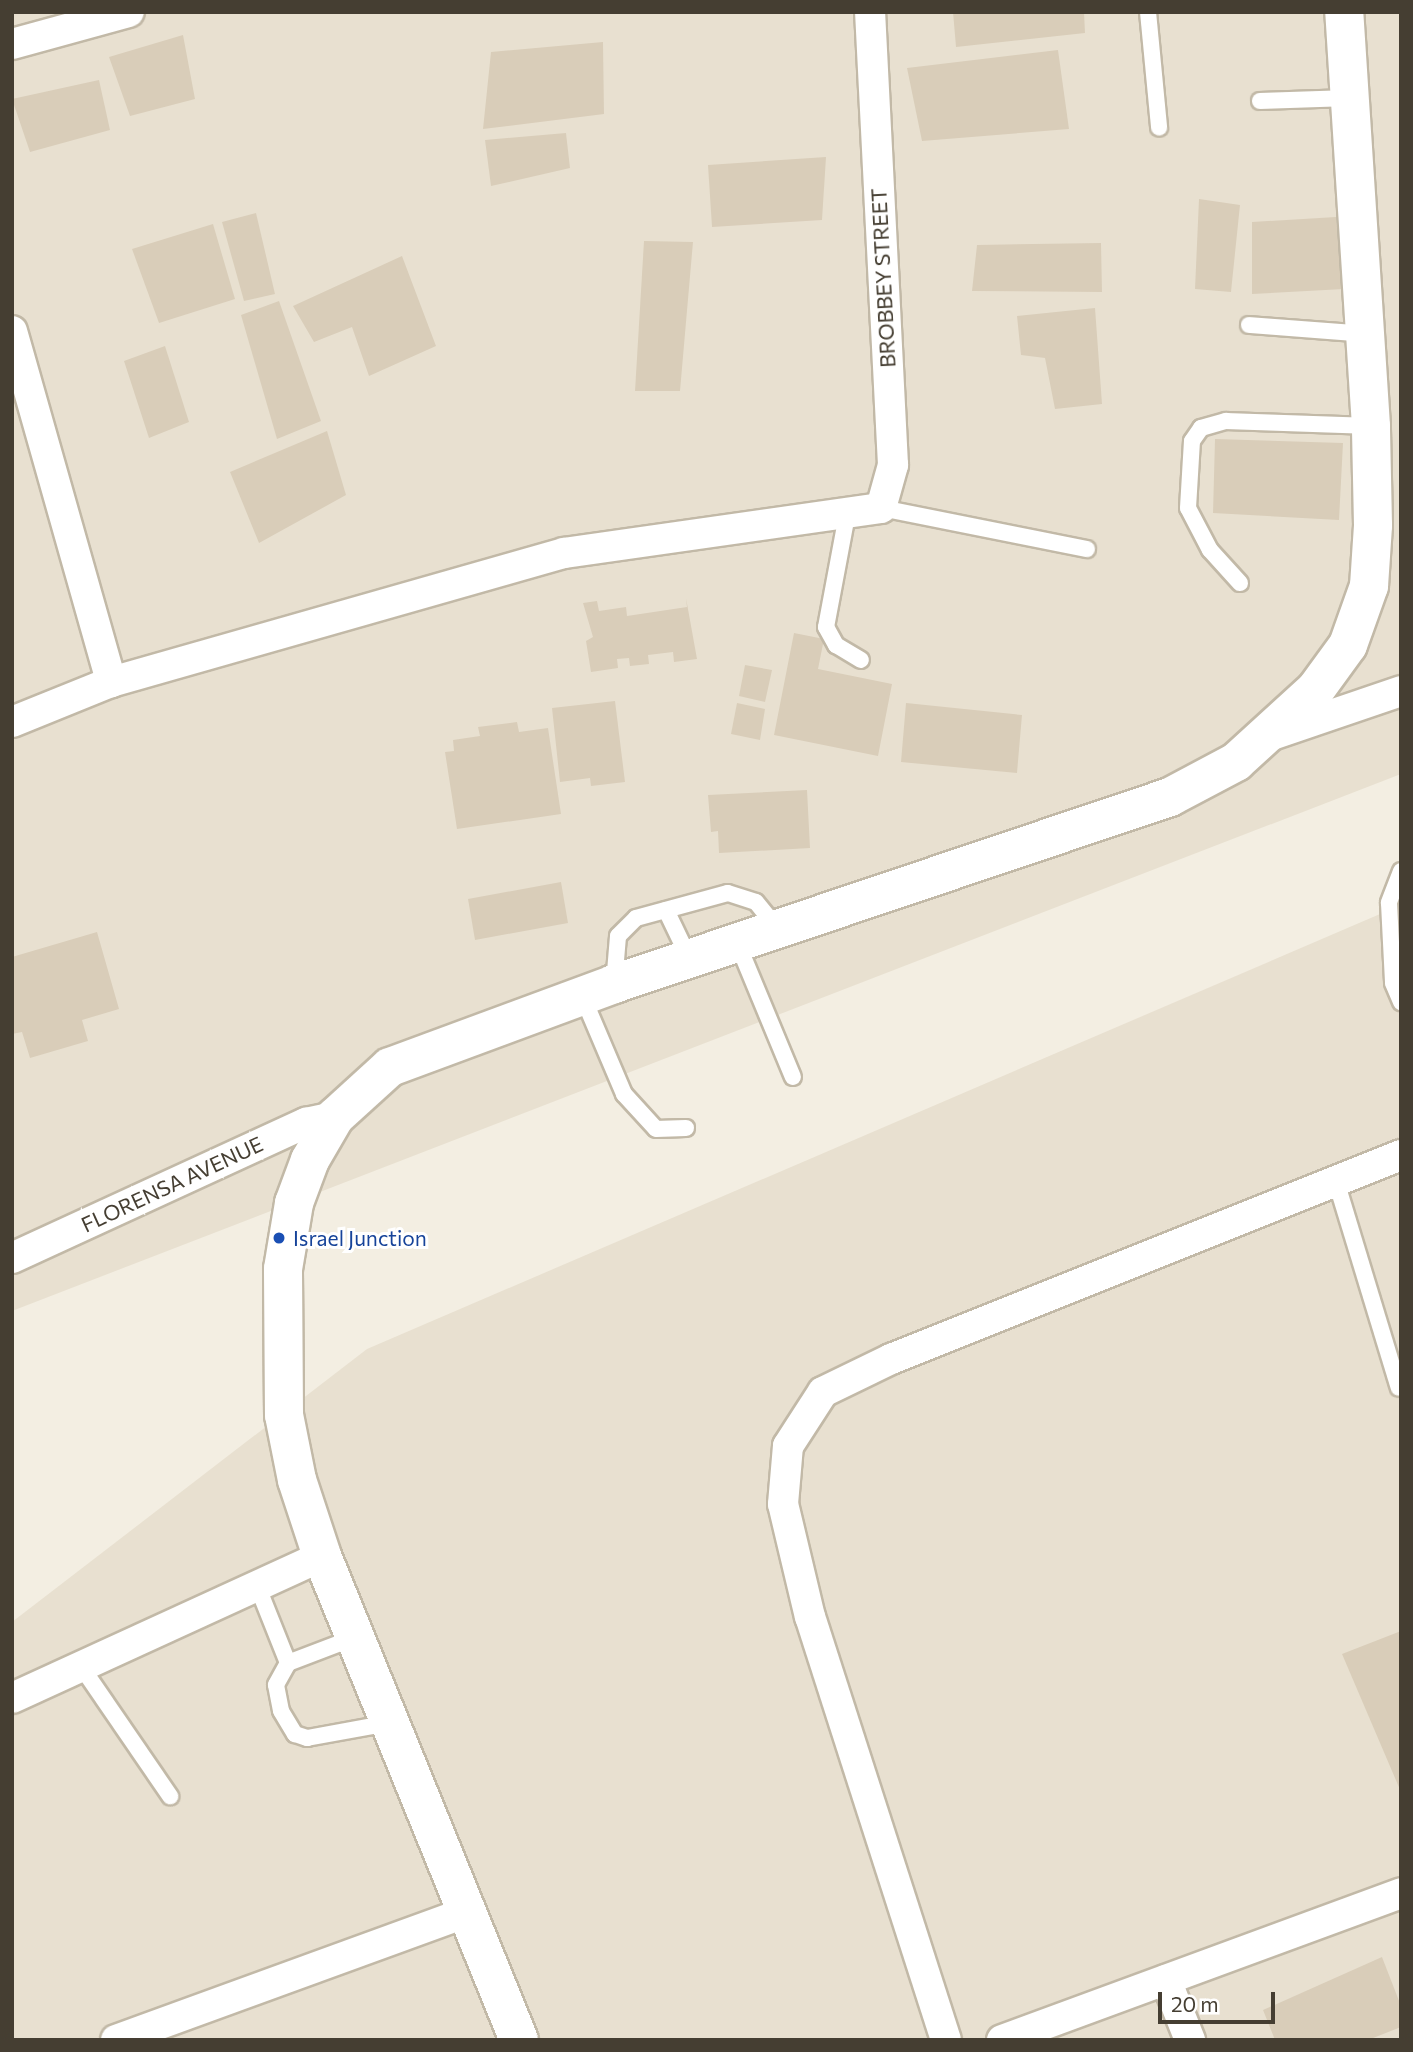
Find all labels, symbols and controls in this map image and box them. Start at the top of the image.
street label: BROBBEY STREET [866,188,900,368]
street label: FLORENSA AVENUE [77,1131,267,1237]
place label: Israel Junction [293,1225,427,1251]
marker: Israel Junction [271,1230,287,1246]
scale bar [1161,1979,1278,2023]
text: 20 m [1171,1991,1219,2016]

